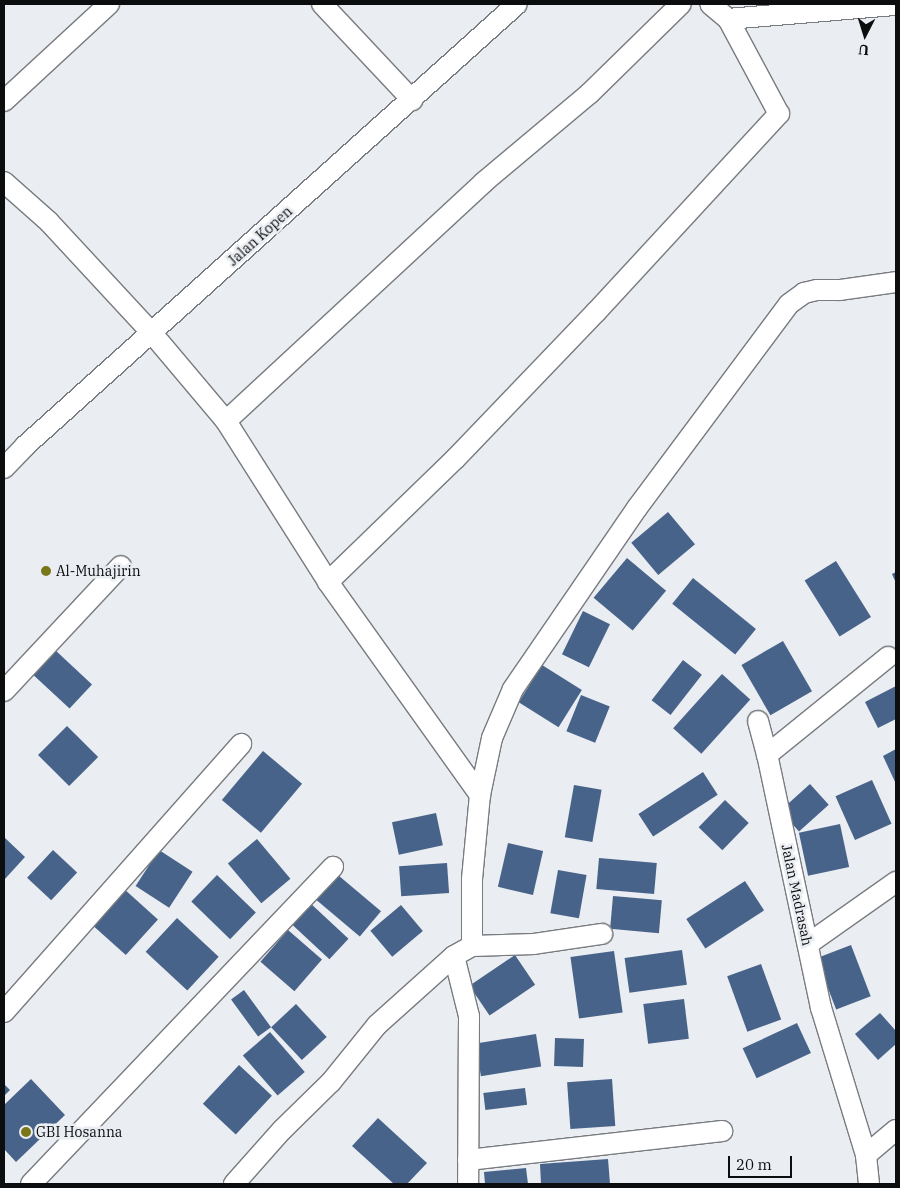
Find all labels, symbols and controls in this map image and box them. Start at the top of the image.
north arrow [840,10,890,60]
text: U [858,41,870,59]
street label: Jalan Kopen [224,203,296,269]
place label: Al-Muhajirin [56,563,141,579]
marker: Al-Muhajirin [40,565,52,577]
street label: Jalan Madrasah [778,843,816,947]
place label: GBI Hosanna [36,1124,122,1140]
marker: GBI Hosanna [20,1126,32,1138]
scale bar [730,1146,794,1178]
text: 20 m [736,1155,772,1174]

